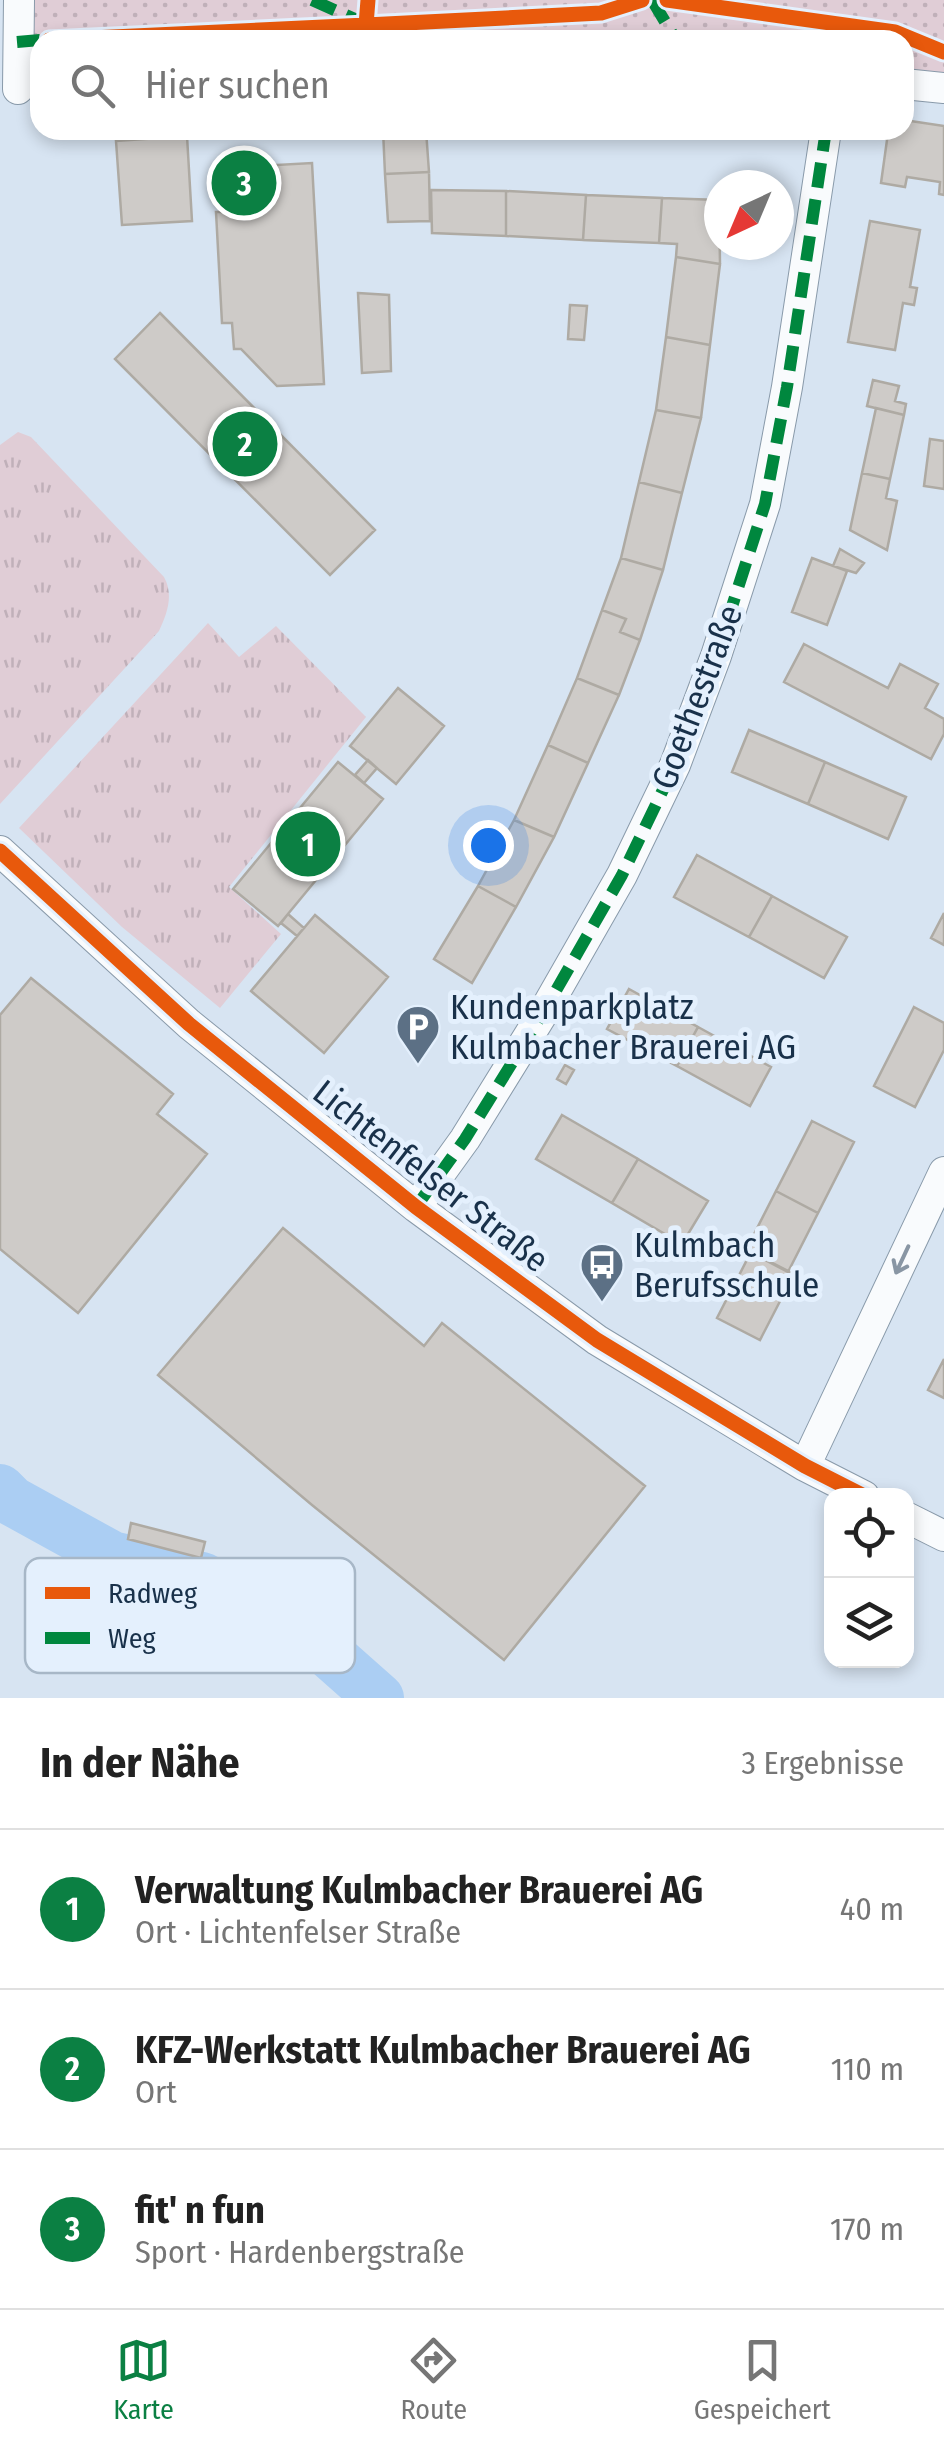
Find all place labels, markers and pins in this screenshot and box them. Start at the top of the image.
pin: 3 [212,146,276,220]
pin: 2 [212,406,278,482]
pin: 1 [276,806,340,882]
place label: Kundenparkplatz Kulmbacher Brauerei AG [450,986,796,1068]
parking icon: Kundenparkplatz Kulmbacher Brauerei AG [395,1004,441,1065]
place label: Kulmbach Berufsschule [634,1224,819,1306]
bus stop icon: Kulmbach Berufsschule [579,1242,625,1303]

